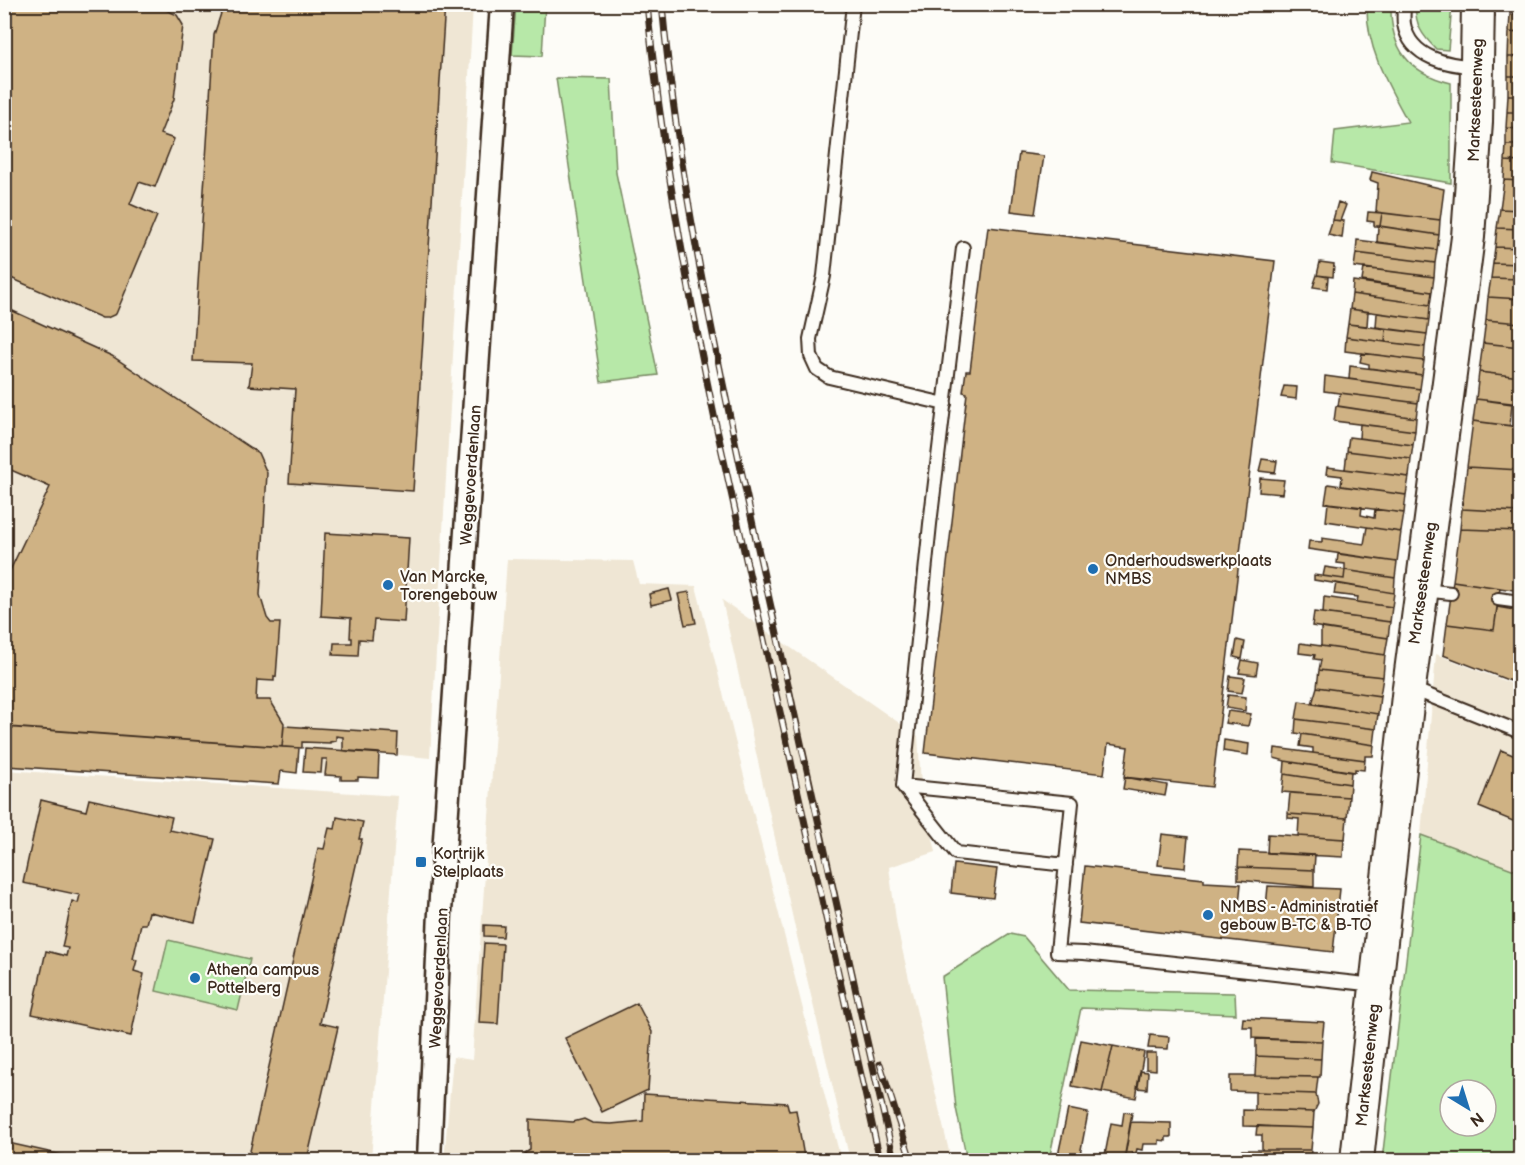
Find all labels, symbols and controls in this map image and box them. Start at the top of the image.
street label: Marksesteenweg [1465,38,1488,162]
street label: Weggevoerdenlaan [457,404,486,546]
street label: Marksesteenweg [1405,521,1441,646]
place label: Onderhoudswerkplaats NMBS [1105,552,1272,589]
marker: Onderhoudswerkplaats NMBS [1086,562,1100,576]
place label: Van Marcke, Torengebouw [400,568,498,605]
marker: Van Marcke, Torengebouw [381,578,395,592]
place label: Kortrijk Stelplaats [433,845,504,882]
marker: Kortrijk Stelplaats [414,855,428,869]
place label: NMBS - Administratief gebouw B-TC & B-TO [1220,898,1379,935]
street label: Weggevoerdenlaan [426,907,453,1049]
marker: NMBS - Administratief gebouw B-TC & B-TO [1201,908,1215,922]
place label: Athena campus Pottelberg [207,961,319,998]
marker: Athena campus Pottelberg [188,971,202,985]
street label: Marksesteenweg [1353,1003,1384,1128]
north arrow [1438,1078,1498,1138]
text: N [1466,1107,1487,1130]

